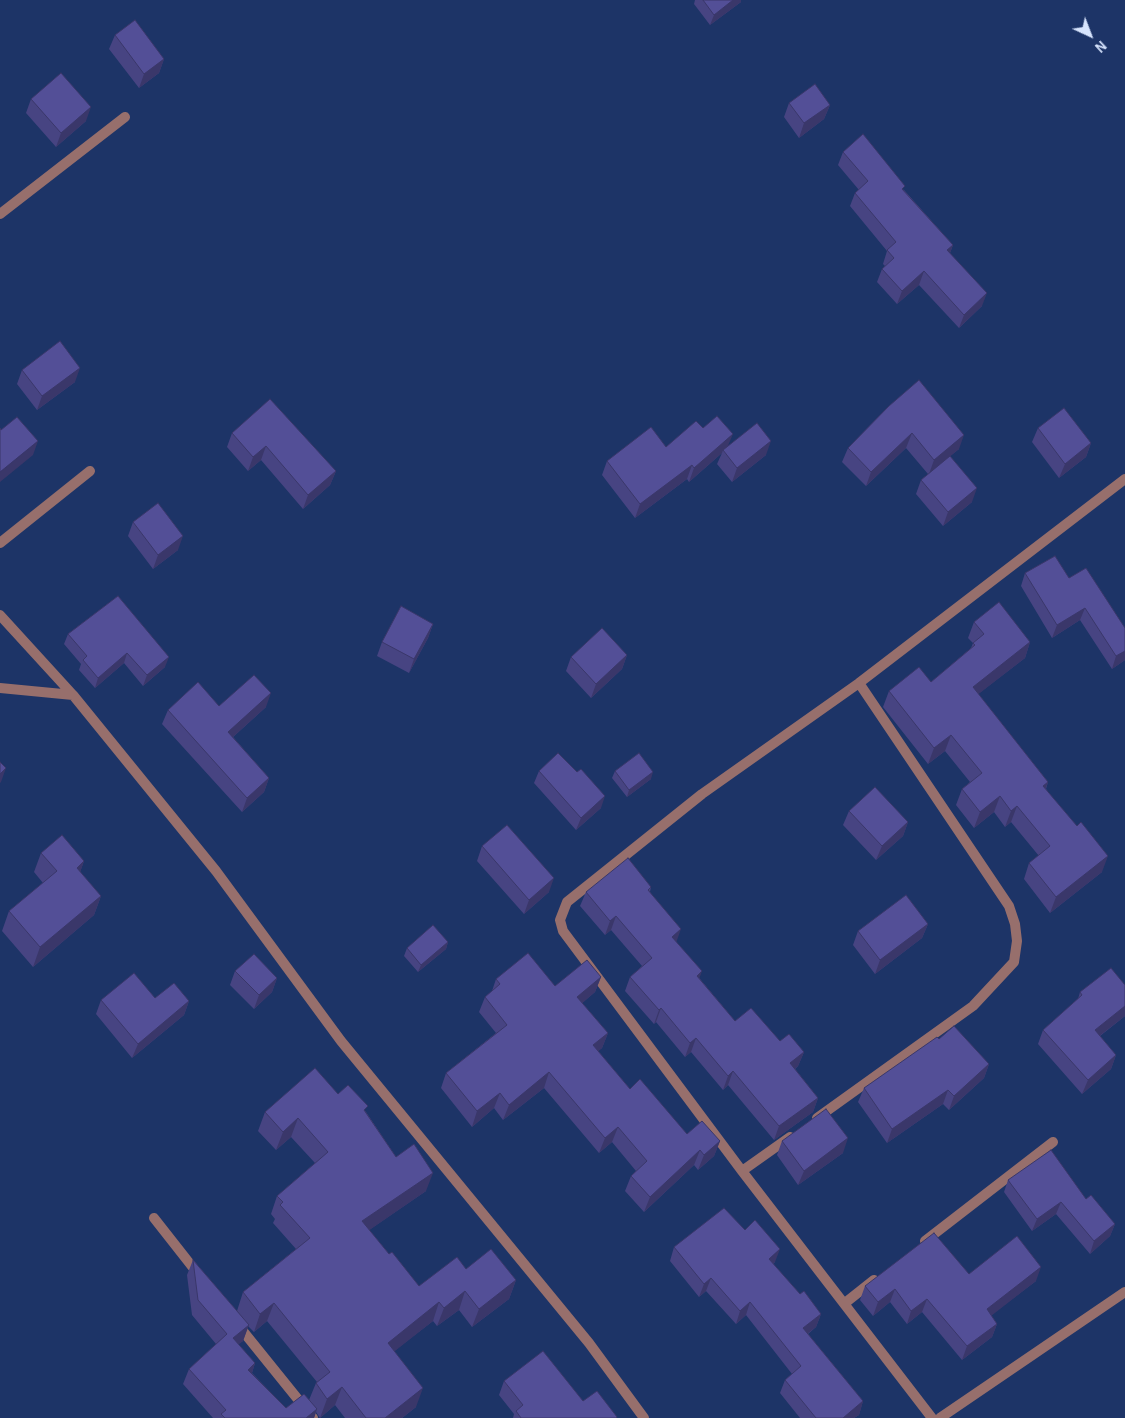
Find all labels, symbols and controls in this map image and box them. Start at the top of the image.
north arrow [1065,10,1115,60]
text: N [1092,38,1109,54]

